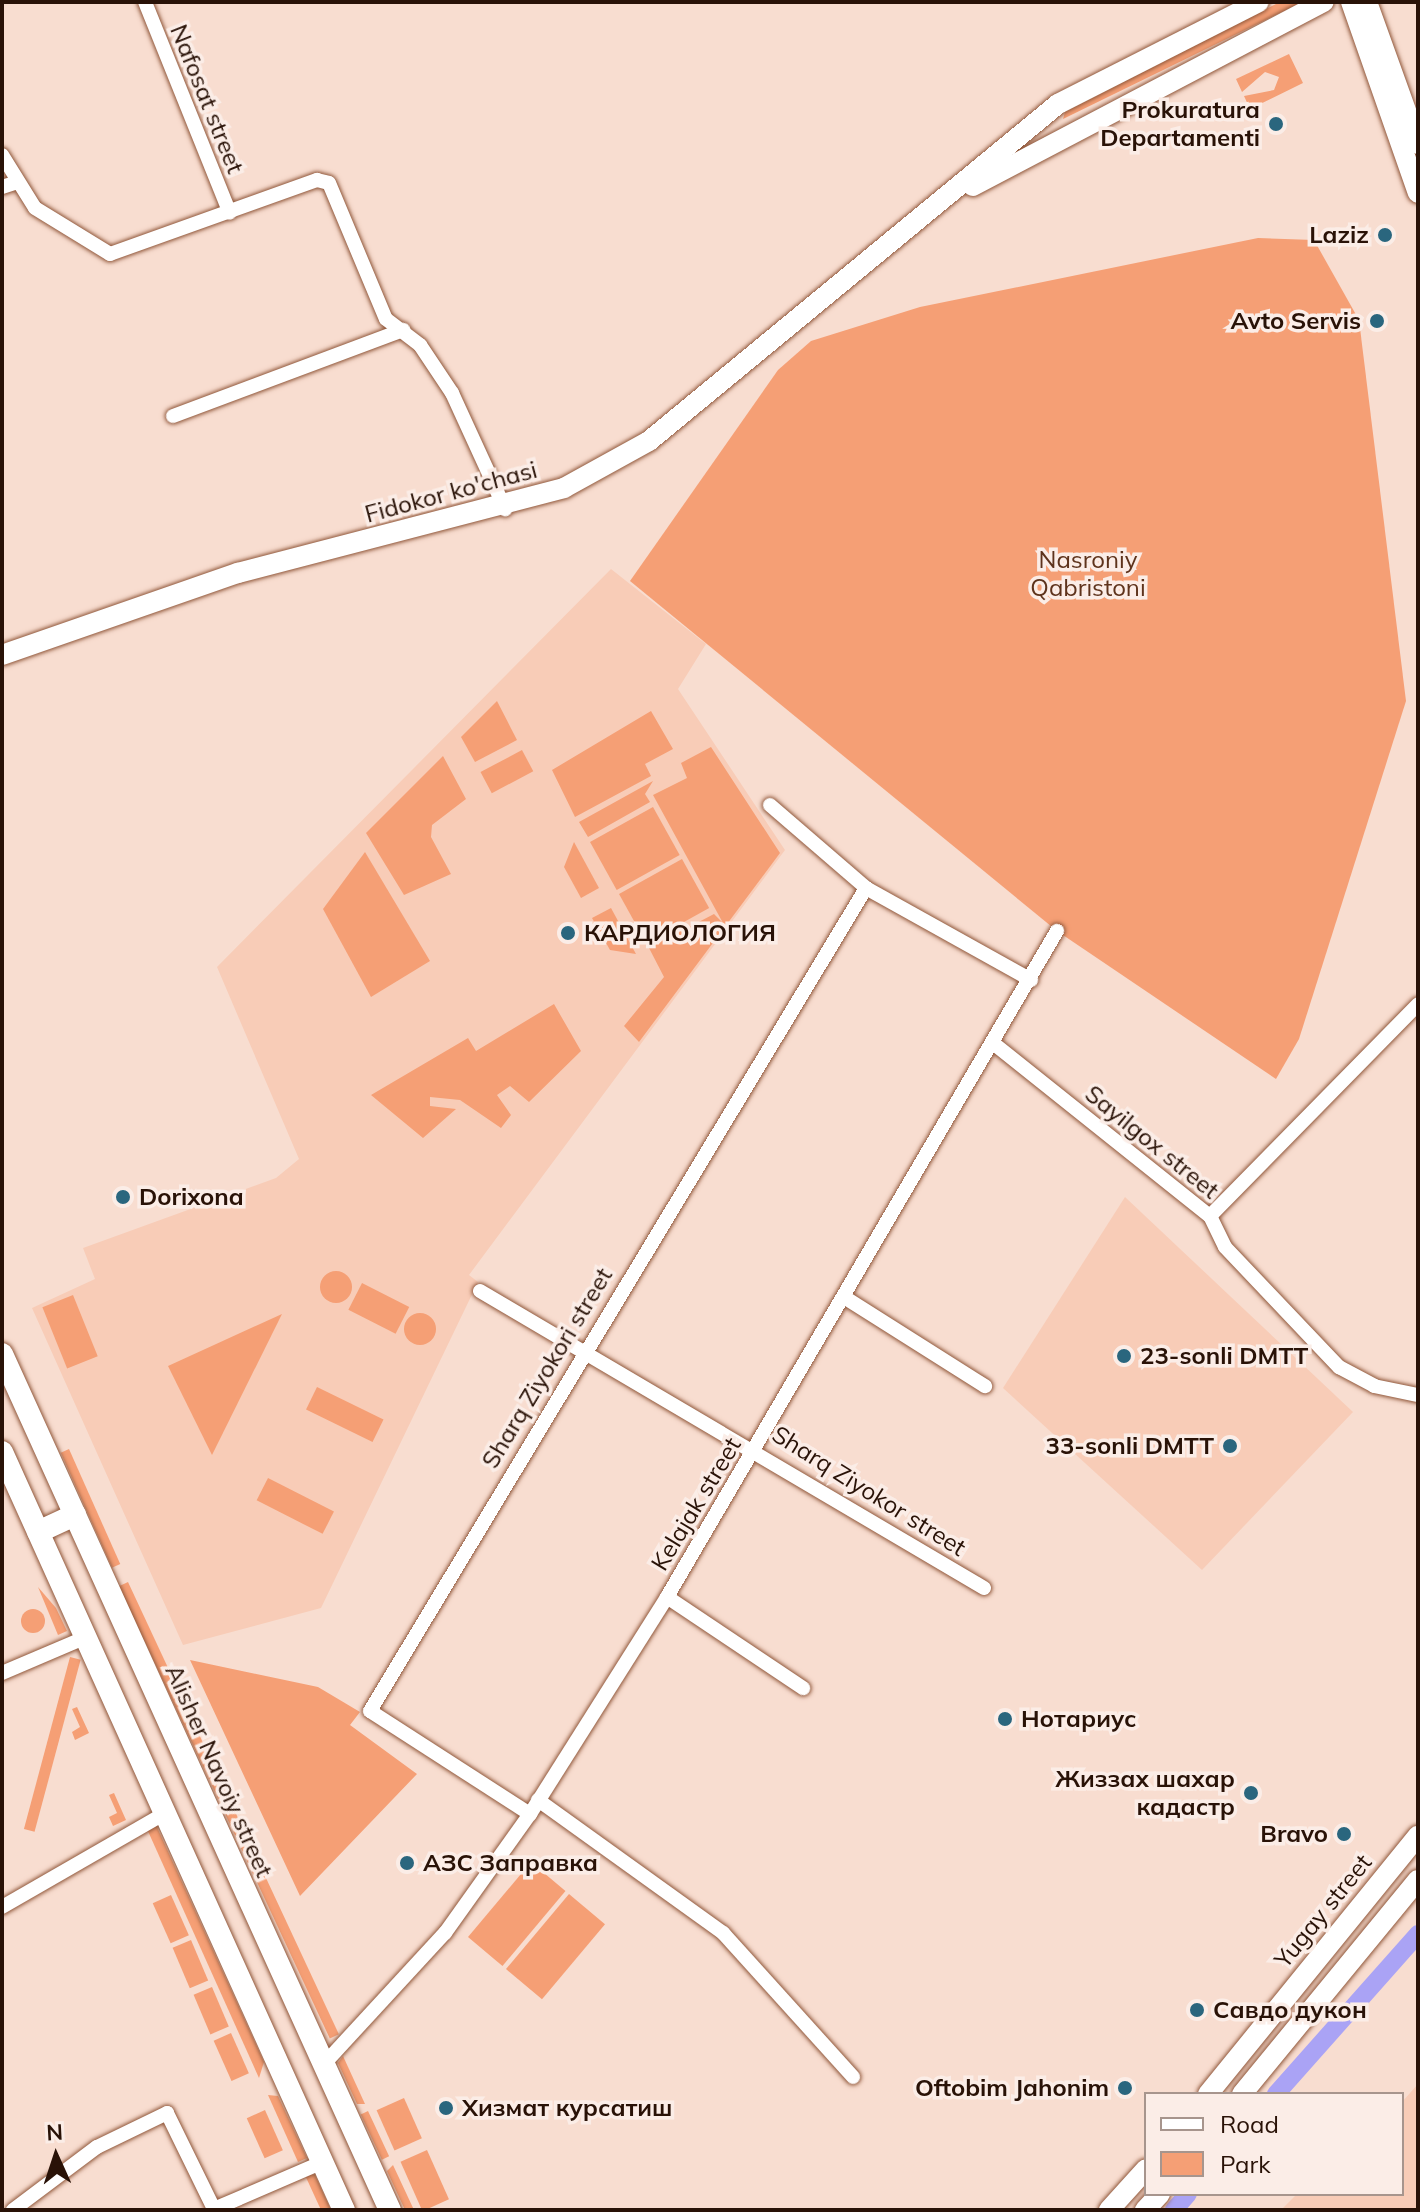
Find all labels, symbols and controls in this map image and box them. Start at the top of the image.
street label: Nafosat street [164,20,250,178]
place label: Prokuratura Departamenti [1100,96,1260,152]
marker: Prokuratura Departamenti [1267,115,1285,133]
place label: Laziz [1309,221,1369,249]
marker: Laziz [1376,226,1394,244]
place label: Avto Servis [1230,307,1361,335]
marker: Avto Servis [1368,312,1386,330]
street label: Fidokor ko'chasi [362,455,540,529]
park label: Nasroniy Qabristoni [1030,546,1146,602]
place label: КАРДИОЛОГИЯ [584,919,776,947]
marker: КАРДИОЛОГИЯ [559,924,577,942]
street label: Sayilgox street [1079,1079,1225,1205]
place label: Dorixona [139,1183,244,1211]
marker: Dorixona [114,1188,132,1206]
street label: Sharq Ziyokori street [476,1263,618,1473]
place label: 23-sonli DMTT [1140,1342,1308,1370]
marker: 23-sonli DMTT [1115,1347,1133,1365]
street label: Sharq Ziyokor street [767,1420,971,1562]
street label: Kelajak street [645,1432,747,1576]
place label: 33-sonli DMTT [1046,1432,1214,1460]
marker: 33-sonli DMTT [1221,1437,1239,1455]
street label: Alisher Navoiy street [159,1660,279,1882]
place label: Нотариус [1021,1705,1137,1733]
marker: Нотариус [996,1710,1014,1728]
place label: Жиззах шахар кадастр [1055,1765,1235,1821]
marker: Жиззах шахар кадастр [1242,1784,1260,1802]
place label: Bravo [1260,1820,1328,1848]
marker: Bravo [1335,1825,1353,1843]
street label: Yugay street [1268,1848,1378,1974]
place label: АЗС Заправка [423,1849,598,1877]
marker: АЗС Заправка [398,1854,416,1872]
place label: Cавдо дукон [1213,1996,1367,2024]
marker: Cавдо дукон [1188,2001,1206,2019]
place label: Oftobim Jahonim [915,2074,1109,2102]
marker: Oftobim Jahonim [1116,2079,1134,2097]
legend [1144,2092,1404,2196]
place label: Хизмат курсатиш [462,2094,672,2122]
marker: Хизмат курсатиш [437,2099,455,2117]
text: Road [1220,2109,1279,2139]
north arrow [16,2116,96,2196]
text: N [46,2118,64,2146]
text: Park [1220,2149,1271,2179]

